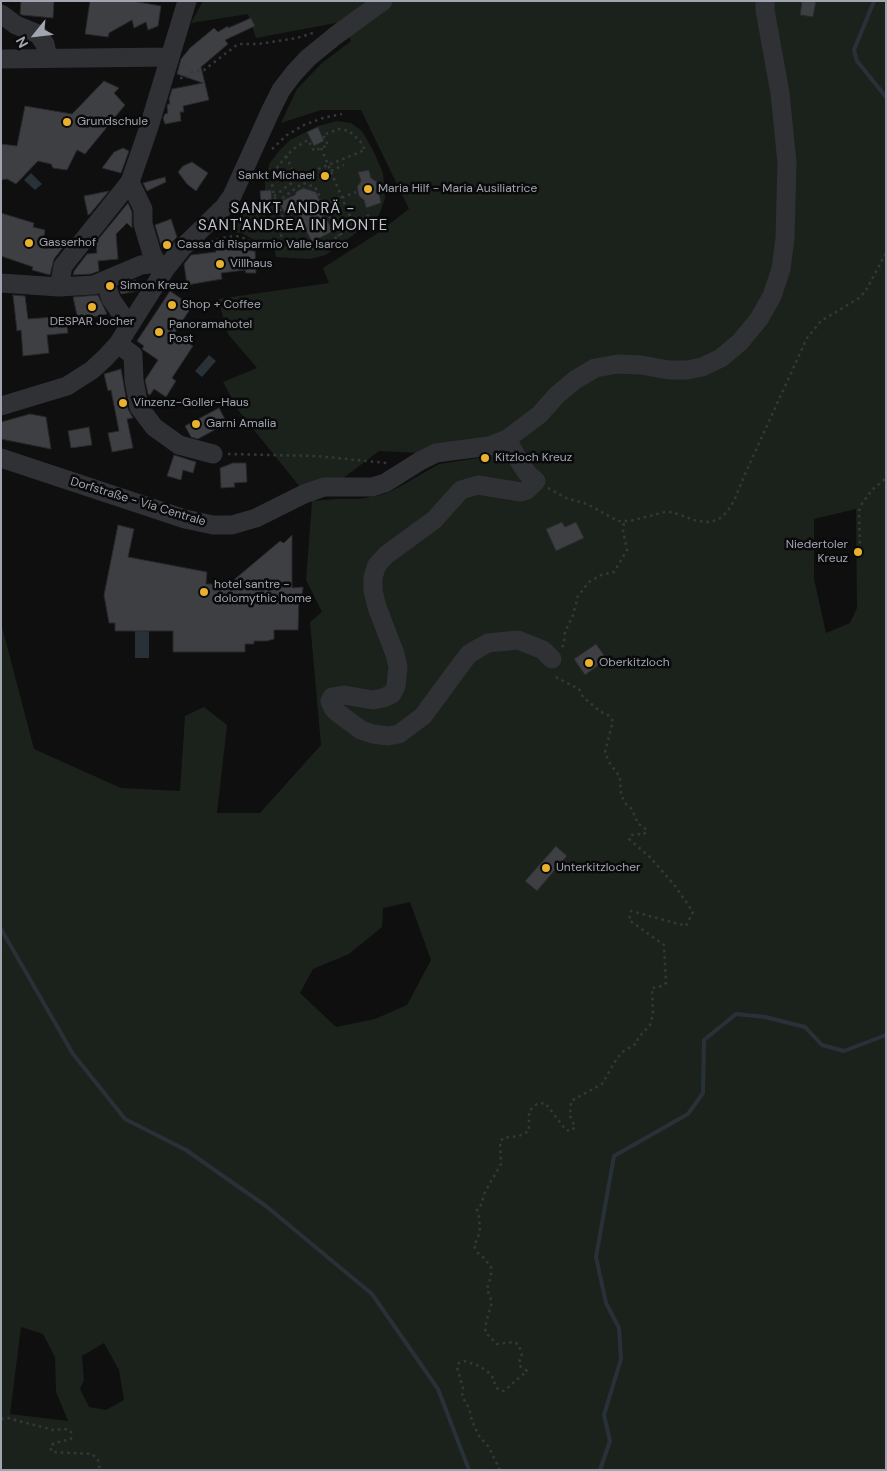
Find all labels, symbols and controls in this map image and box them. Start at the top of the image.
north arrow [10,10,60,60]
text: N [12,33,32,51]
place label: Grundschule [77,115,148,129]
marker: Grundschule [61,116,73,128]
place label: Sankt Michael [238,169,315,183]
marker: Sankt Michael [319,170,331,182]
place label: Maria Hilf - Maria Ausiliatrice [378,182,537,196]
marker: Maria Hilf - Maria Ausiliatrice [362,183,374,195]
district label: SANKT ANDRÄ - SANT'ANDREA IN MONTE [195,200,391,235]
place label: Gasserhof [39,236,96,250]
marker: Gasserhof [23,237,35,249]
place label: Cassa di Risparmio Valle Isarco [177,238,349,252]
marker: Cassa di Risparmio Valle Isarco [161,239,173,251]
place label: Villhaus [230,257,273,271]
marker: Villhaus [214,258,226,270]
place label: Simon Kreuz [120,279,188,293]
marker: Simon Kreuz [104,280,116,292]
place label: Shop + Coffee [182,298,261,312]
marker: Shop + Coffee [166,299,178,311]
marker: DESPAR Jocher [86,301,98,313]
place label: DESPAR Jocher [50,315,134,329]
place label: Panoramahotel Post [169,318,252,346]
marker: Panoramahotel Post [153,326,165,338]
place label: Vinzenz-Goller-Haus [133,396,249,410]
marker: Vinzenz-Goller-Haus [117,397,129,409]
place label: Garni Amalia [206,417,276,431]
marker: Garni Amalia [190,418,202,430]
place label: Kitzloch Kreuz [495,451,572,465]
marker: Kitzloch Kreuz [479,452,491,464]
street label: Dorfstraße - Via Centrale [69,475,207,529]
place label: Niedertoler Kreuz [786,538,848,566]
marker: Niedertoler Kreuz [852,546,864,558]
place label: hotel santre - dolomythic home [214,578,312,606]
marker: hotel santre - dolomythic home [198,586,210,598]
place label: Oberkitzloch [599,656,670,670]
marker: Oberkitzloch [583,657,595,669]
place label: Unterkitzlocher [556,861,640,875]
marker: Unterkitzlocher [540,862,552,874]

